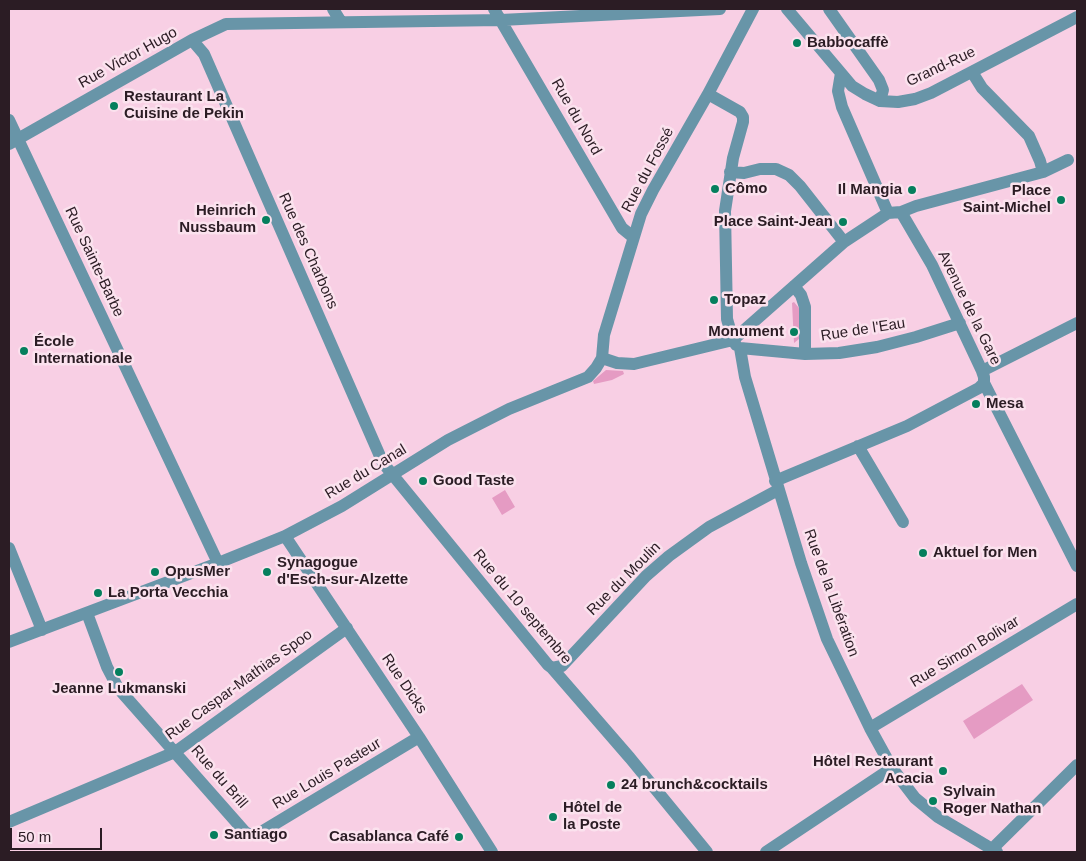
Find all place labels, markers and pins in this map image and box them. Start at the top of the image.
place label: Babbocaffè [807,34,889,52]
marker: Babbocaffè [791,37,803,49]
place label: Restaurant La Cuisine de Pekin [124,88,244,123]
marker: Restaurant La Cuisine de Pekin [108,100,120,112]
place label: Cômo [725,180,767,198]
place label: Il Mangia [838,181,902,199]
place label: Place Saint-Michel [963,182,1051,217]
marker: Cômo [709,183,721,195]
marker: Il Mangia [906,184,918,196]
marker: Place Saint-Michel [1055,194,1067,206]
place label: Heinrich Nussbaum [179,202,256,237]
place label: Place Saint-Jean [714,213,833,231]
marker: Heinrich Nussbaum [260,214,272,226]
marker: Place Saint-Jean [837,216,849,228]
place label: Topaz [724,291,766,309]
marker: Topaz [708,294,720,306]
place label: Monument [708,323,784,341]
marker: Monument [788,326,800,338]
place label: École Internationale [34,333,132,368]
marker: École Internationale [18,345,30,357]
place label: Mesa [986,395,1024,413]
marker: Mesa [970,398,982,410]
place label: Good Taste [433,472,514,490]
marker: Good Taste [417,475,429,487]
place label: Aktuel for Men [933,544,1037,562]
marker: Aktuel for Men [917,547,929,559]
place label: Synagogue d'Esch-sur-Alzette [277,554,408,589]
place label: OpusMer [165,563,230,581]
marker: OpusMer [149,566,161,578]
marker: Synagogue d'Esch-sur-Alzette [261,566,273,578]
place label: La Porta Vecchia [108,584,228,602]
marker: La Porta Vecchia [92,587,104,599]
marker: Jeanne Lukmanski [113,666,125,678]
place label: Jeanne Lukmanski [52,680,186,698]
place label: Hôtel Restaurant Acacia [813,753,933,788]
marker: Hôtel Restaurant Acacia [937,765,949,777]
place label: 24 brunch&cocktails [621,776,768,794]
marker: 24 brunch&cocktails [605,779,617,791]
place label: Sylvain Roger Nathan [943,783,1041,818]
marker: Sylvain Roger Nathan [927,795,939,807]
place label: Hôtel de la Poste [563,799,622,834]
marker: Hôtel de la Poste [547,811,559,823]
place label: Santiago [224,826,287,844]
place label: Casablanca Café [329,828,449,846]
marker: Santiago [208,829,220,841]
marker: Casablanca Café [453,831,465,843]

